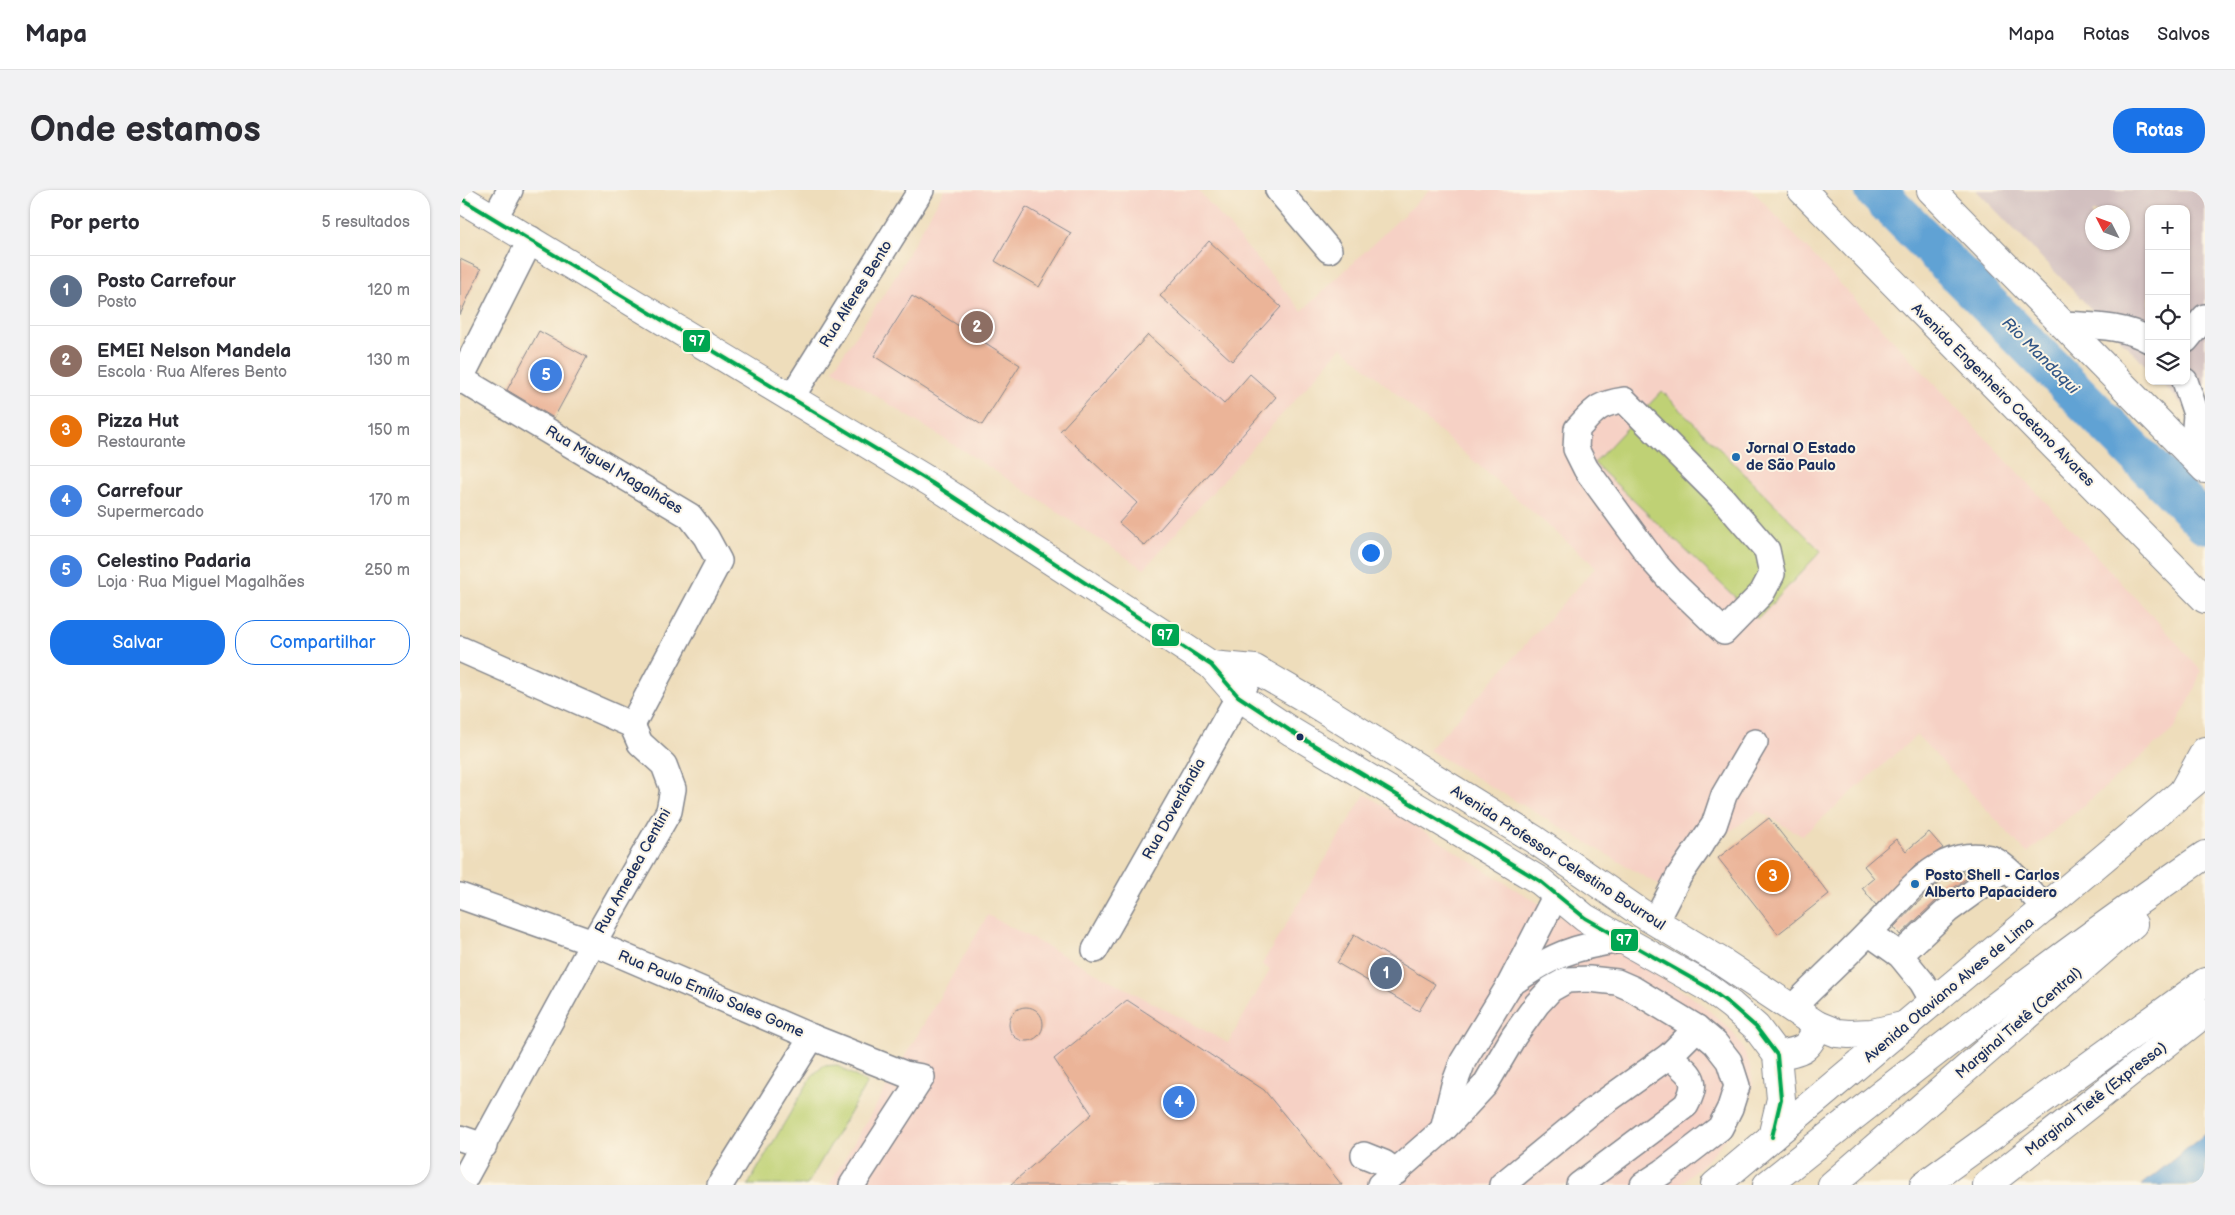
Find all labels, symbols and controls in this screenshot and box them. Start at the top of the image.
text: Mapa [25,20,87,49]
text: Mapa [2008,24,2054,45]
text: Rotas [2082,24,2129,45]
text: Salvos [2157,24,2210,45]
button: Rotas [2113,108,2205,153]
text: Onde estamos [30,109,261,152]
north arrow [2085,205,2130,250]
map controls [2145,205,2190,385]
button: + [2145,205,2190,250]
text: Por perto [50,210,140,235]
text: 5 resultados [322,213,410,232]
street label: Rua Alferes Bento [815,237,897,351]
button: − [2145,250,2190,295]
text: Posto Carrefour [97,270,236,293]
text: 1 [63,281,69,300]
text: 120 m [367,281,410,300]
text: Posto [97,293,137,312]
button: locate [2145,295,2190,340]
street label: Avenida Engenheiro Caetano Alvares [1907,299,2099,491]
pin: 2 [961,308,993,346]
water label: Rio Mandaqui [1998,314,2083,399]
line badge: 97 [682,329,711,353]
text: 97 [689,333,705,350]
text: EMEI Nelson Mandela [97,340,291,363]
button: layers [2145,340,2190,385]
text: 2 [61,351,71,370]
text: 130 m [367,351,410,370]
pin: 5 [530,356,562,394]
text: Escola · Rua Alferes Bento [97,363,287,382]
text: Pizza Hut [97,410,179,433]
text: 3 [61,421,71,440]
text: 150 m [368,421,410,440]
street label: Rua Miguel Magalhães [542,422,686,519]
text: Restaurante [97,433,186,452]
place label: Jornal O Estado de São Paulo [1746,439,1856,475]
marker: Jornal O Estado de São Paulo [1730,451,1742,463]
text: Carrefour [97,480,183,503]
text: 4 [61,491,71,510]
text: 170 m [369,491,410,510]
text: Supermercado [97,503,204,522]
your location [1358,540,1384,566]
text: Celestino Padaria [97,550,251,573]
text: 5 [61,561,71,580]
text: 250 m [364,561,410,580]
text: Loja · Rua Miguel Magalhães [97,573,305,592]
button: Salvar [50,620,225,665]
button: Compartilhar [235,620,410,665]
line badge: 97 [1151,623,1180,647]
text: 97 [1157,627,1173,644]
unlabelled marker [1295,732,1305,742]
street label: Rua Doverlândia [1138,755,1210,863]
street label: Avenida Professor Celestino Bourroul [1447,781,1669,935]
street label: Rua Amedea Centini [591,805,675,937]
pin: 3 [1757,857,1789,895]
place label: Posto Shell - Carlos Alberto Papacidero [1924,866,2060,902]
marker: Posto Shell - Carlos Alberto Papacidero [1909,878,1921,890]
street label: Avenida Otaviano Alves de Lima [1860,913,2038,1067]
line badge: 97 [1610,928,1639,952]
text: 97 [1616,932,1632,949]
street label: Rua Paulo Emílio Sales Gome [615,946,807,1042]
pin: 1 [1370,954,1402,992]
street label: Marginal Tietê (Central) [1952,963,2086,1083]
street label: Marginal Tietê (Expressa) [2021,1038,2171,1160]
pin: 4 [1163,1083,1195,1121]

